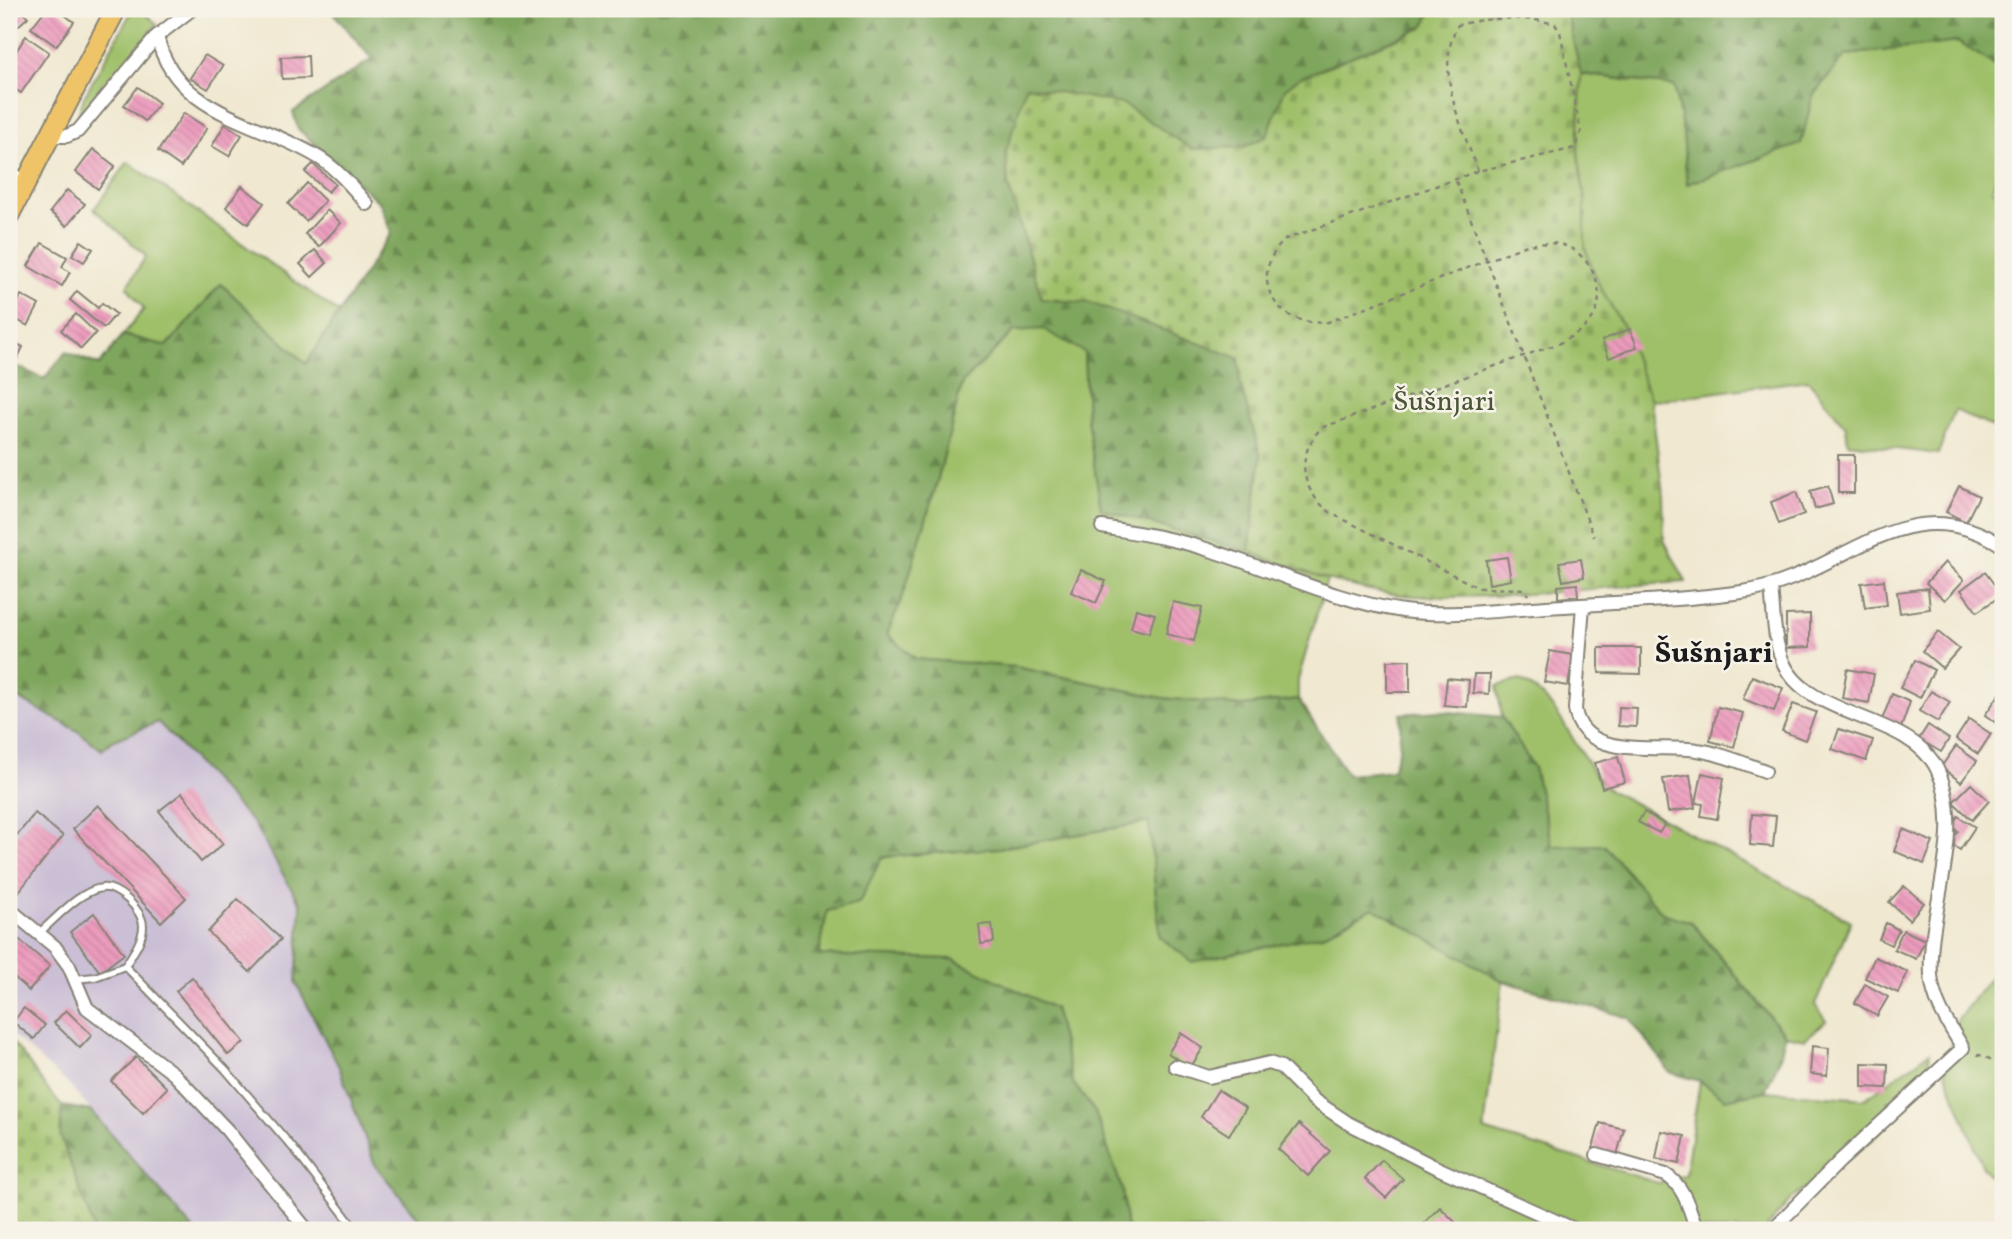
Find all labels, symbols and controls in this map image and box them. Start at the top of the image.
park label: Šušnjari [1393,383,1495,422]
district label: Šušnjari [1655,633,1773,675]

